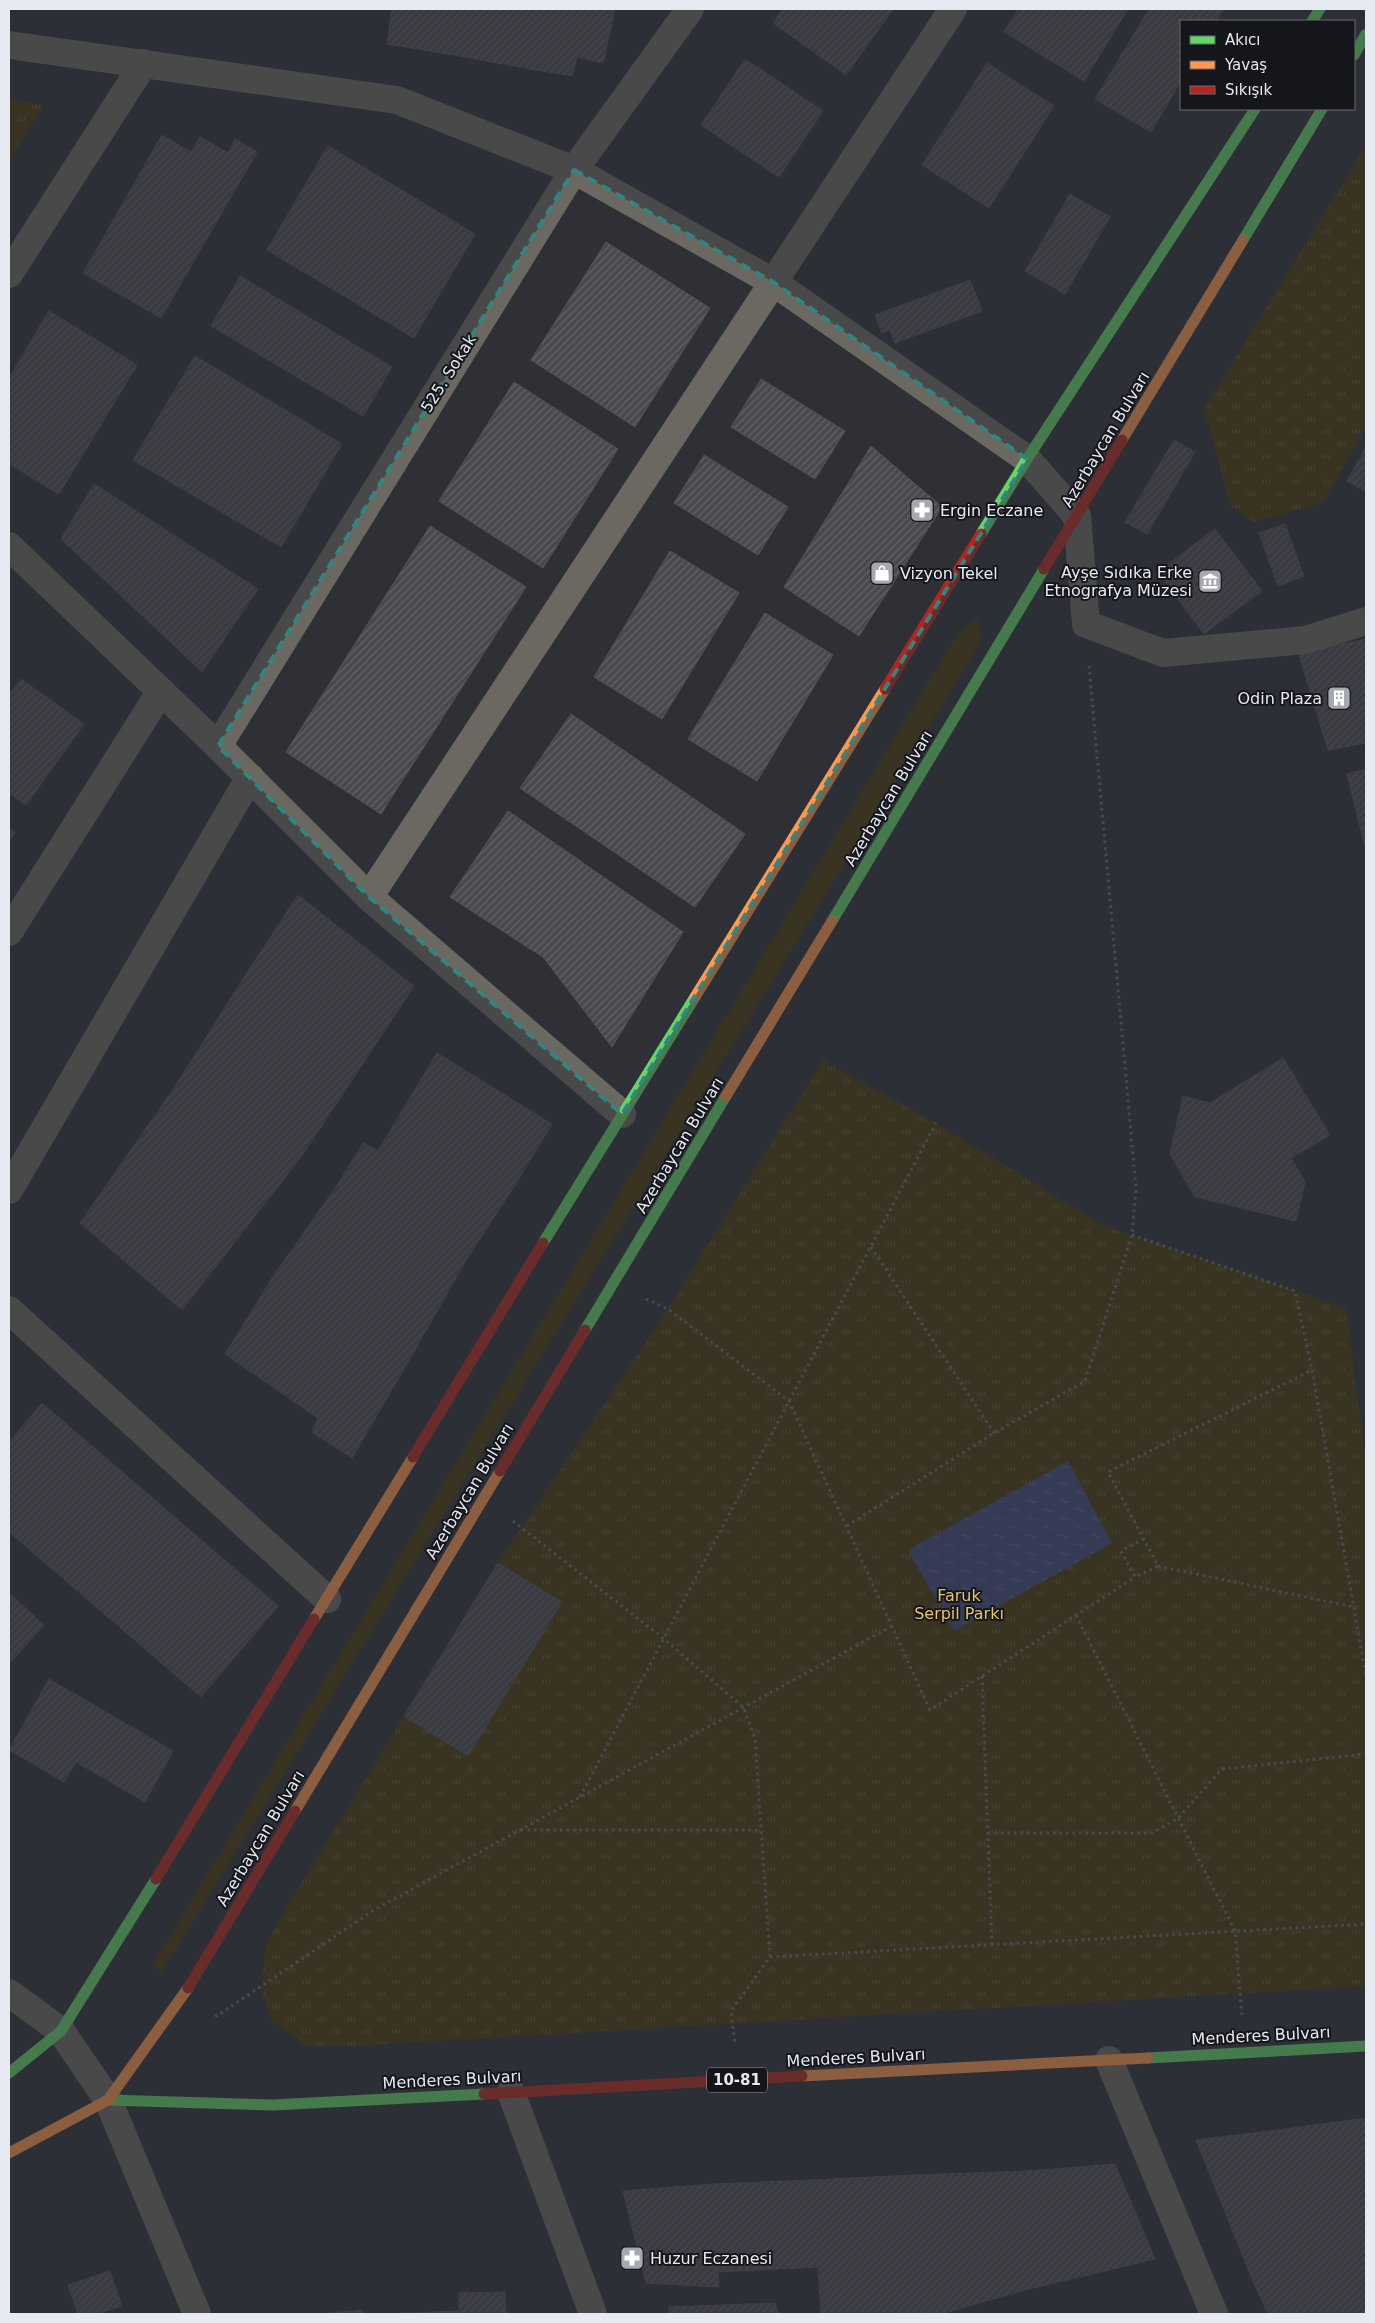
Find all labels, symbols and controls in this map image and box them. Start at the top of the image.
legend [1180,20,1355,110]
text: Akıcı [1225,31,1261,49]
text: Yavaş [1224,56,1267,74]
text: Sıkışık [1225,81,1273,99]
street label: 525. Sokak [417,330,480,416]
street label: Azerbaycan Bulvarı [1057,368,1153,511]
pharmacy icon: Ergin Eczane [909,497,935,523]
place label: Ergin Eczane [940,501,1043,520]
shop icon: Vizyon Tekel [869,560,895,586]
place label: Ayşe Sıdıka Erke Etnografya Müzesi [1044,563,1192,600]
place label: Vizyon Tekel [900,564,998,583]
museum icon: Ayşe Sıdıka Erke Etnografya Müzesi [1197,568,1223,594]
building icon: Odin Plaza [1326,685,1352,711]
place label: Odin Plaza [1237,689,1322,708]
street label: Azerbaycan Bulvarı [840,727,936,870]
street label: Azerbaycan Bulvarı [631,1074,727,1217]
street label: Azerbaycan Bulvarı [421,1420,517,1563]
park label: Faruk Serpil Parkı [914,1586,1004,1623]
street label: Azerbaycan Bulvarı [212,1767,308,1910]
street label: Menderes Bulvarı [1191,2022,1331,2049]
street label: Menderes Bulvarı [786,2044,926,2071]
street label: Menderes Bulvarı [382,2066,522,2093]
road number: 10-81 [707,2068,767,2092]
pharmacy icon: Huzur Eczanesi [619,2245,645,2271]
place label: Huzur Eczanesi [650,2249,772,2268]

